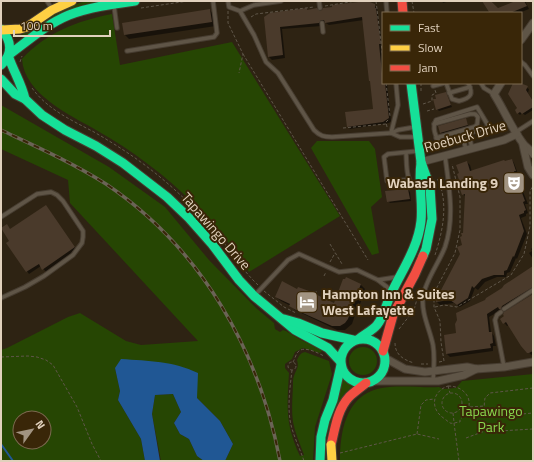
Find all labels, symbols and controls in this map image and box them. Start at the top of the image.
scale bar [14,12,110,38]
legend [382,12,522,84]
text: 100 m [20,16,53,35]
text: Fast [418,18,441,37]
text: Slow [418,38,443,57]
text: Jam [418,58,438,77]
street label: Roebuck Drive [421,114,508,157]
theatre icon: Wabash Landing 9 [501,170,527,196]
place label: Wabash Landing 9 [387,172,498,193]
street label: Tapawingo Drive [177,187,256,274]
place label: Hampton Inn & Suites West Lafayette [322,283,455,320]
hotel icon: Hampton Inn & Suites West Lafayette [294,289,320,315]
park label: Tapawingo Park [459,400,523,437]
north arrow [12,410,52,450]
text: N [32,417,49,432]

